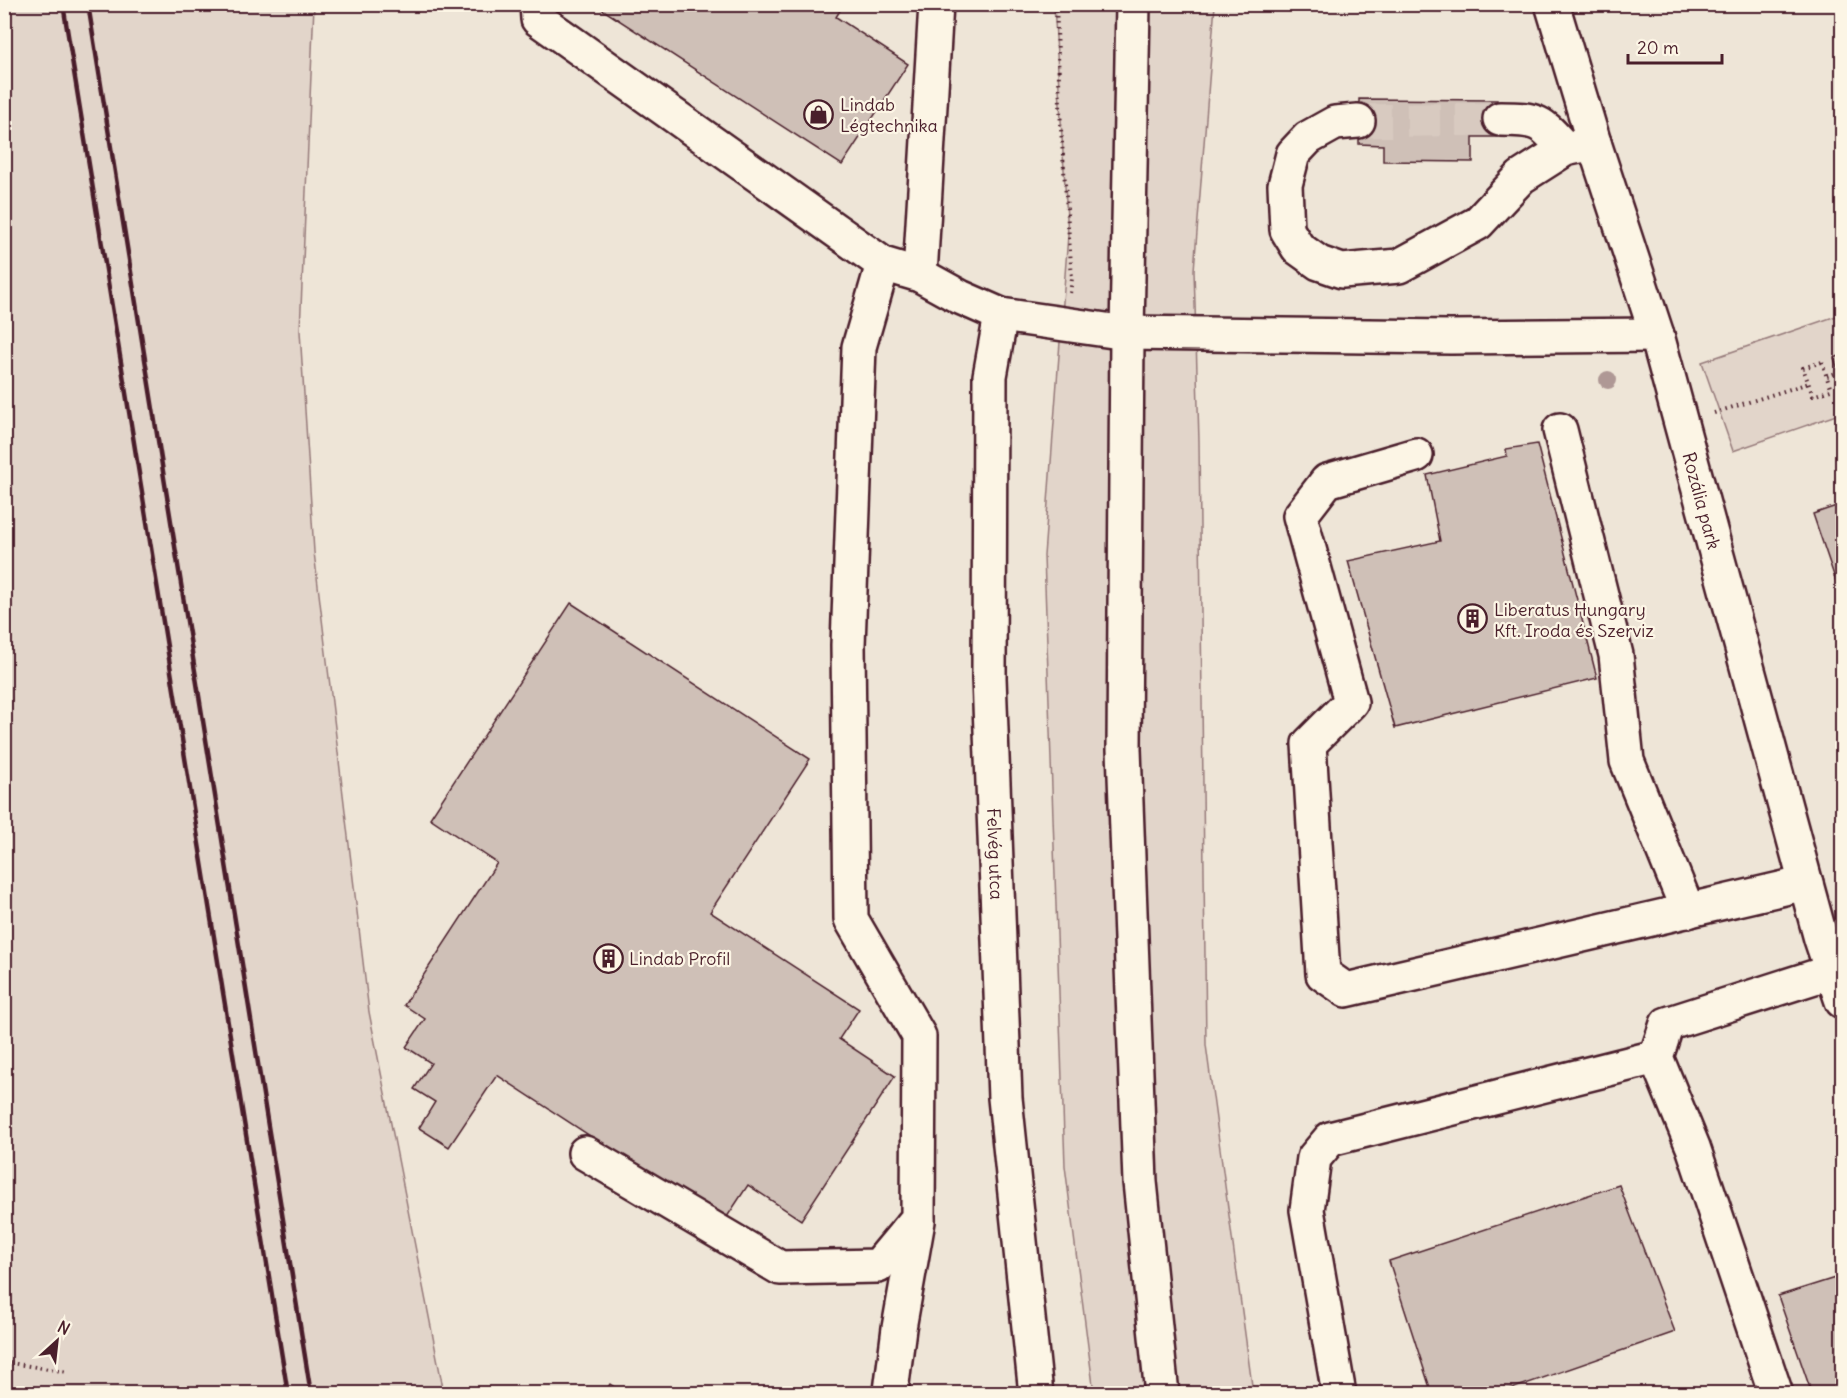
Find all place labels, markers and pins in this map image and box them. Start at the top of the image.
place label: Lindab Légtechnika [840,93,938,137]
shop icon: Lindab Légtechnika [803,98,835,130]
place label: Liberatus Hungary Kft. Iroda és Szerviz [1494,598,1654,642]
building icon: Liberatus Hungary Kft. Iroda és Szerviz [1457,603,1489,635]
building icon: Lindab Profil [592,942,624,974]
place label: Lindab Profil [629,947,730,970]

